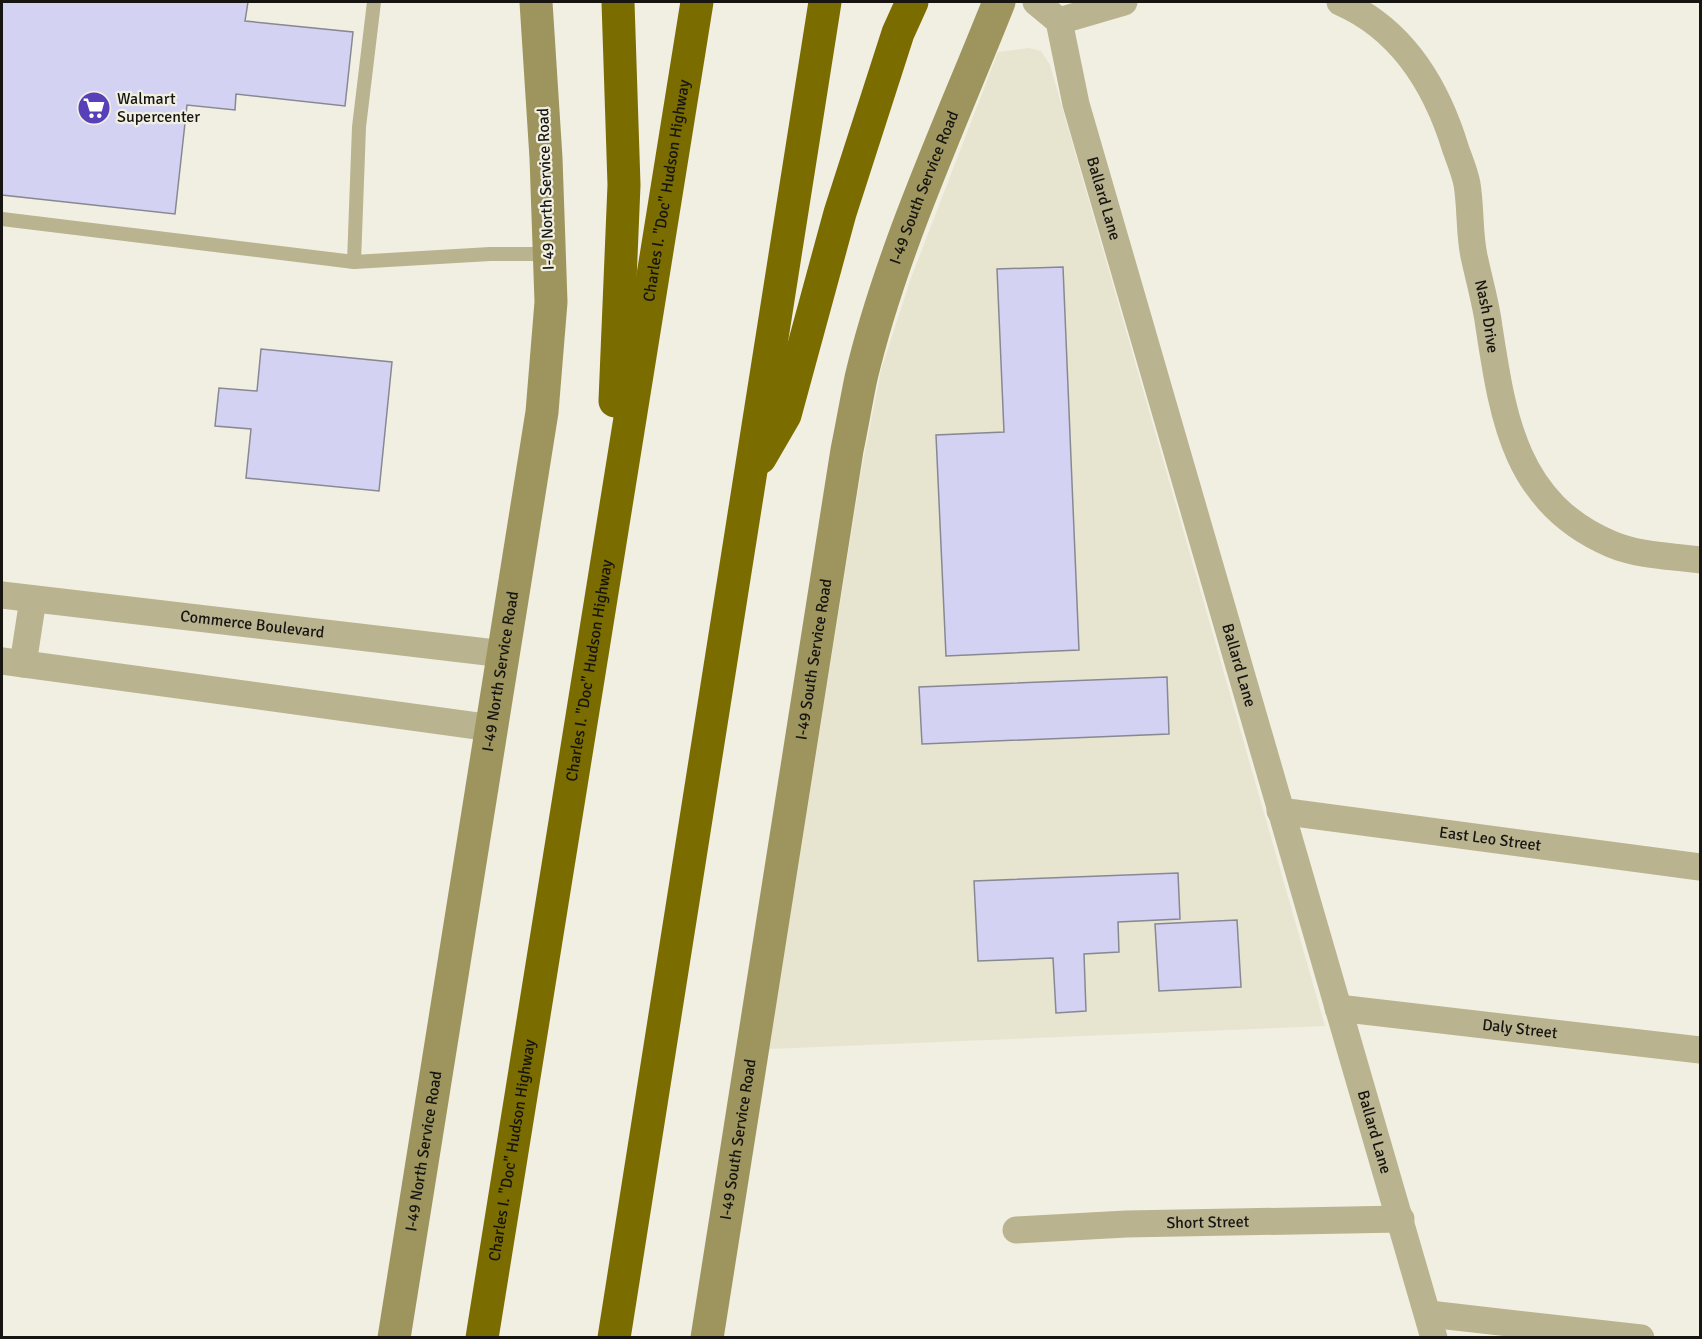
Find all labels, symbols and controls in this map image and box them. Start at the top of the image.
street label: Charles I. "Doc" Hudson Highway [639,78,694,303]
place label: Walmart Supercenter [117,89,200,127]
supermarket icon: Walmart Supercenter [76,90,112,126]
street label: I-49 North Service Road [533,108,559,270]
street label: I-49 South Service Road [885,108,963,267]
street label: Ballard Lane [1082,154,1125,243]
street label: Nash Drive [1470,278,1503,354]
street label: Charles I. "Doc" Hudson Highway [562,558,617,783]
street label: I-49 South Service Road [791,577,837,741]
street label: I-49 North Service Road [478,590,523,753]
street label: Commerce Boulevard [179,606,325,643]
street label: Ballard Lane [1217,621,1260,709]
street label: East Leo Street [1438,822,1543,856]
street label: Daly Street [1481,1015,1559,1043]
street label: Charles I. "Doc" Hudson Highway [484,1037,540,1263]
street label: I-49 South Service Road [716,1057,761,1221]
street label: I-49 North Service Road [401,1070,447,1233]
street label: Ballard Lane [1353,1088,1396,1176]
street label: Short Street [1166,1212,1250,1233]

